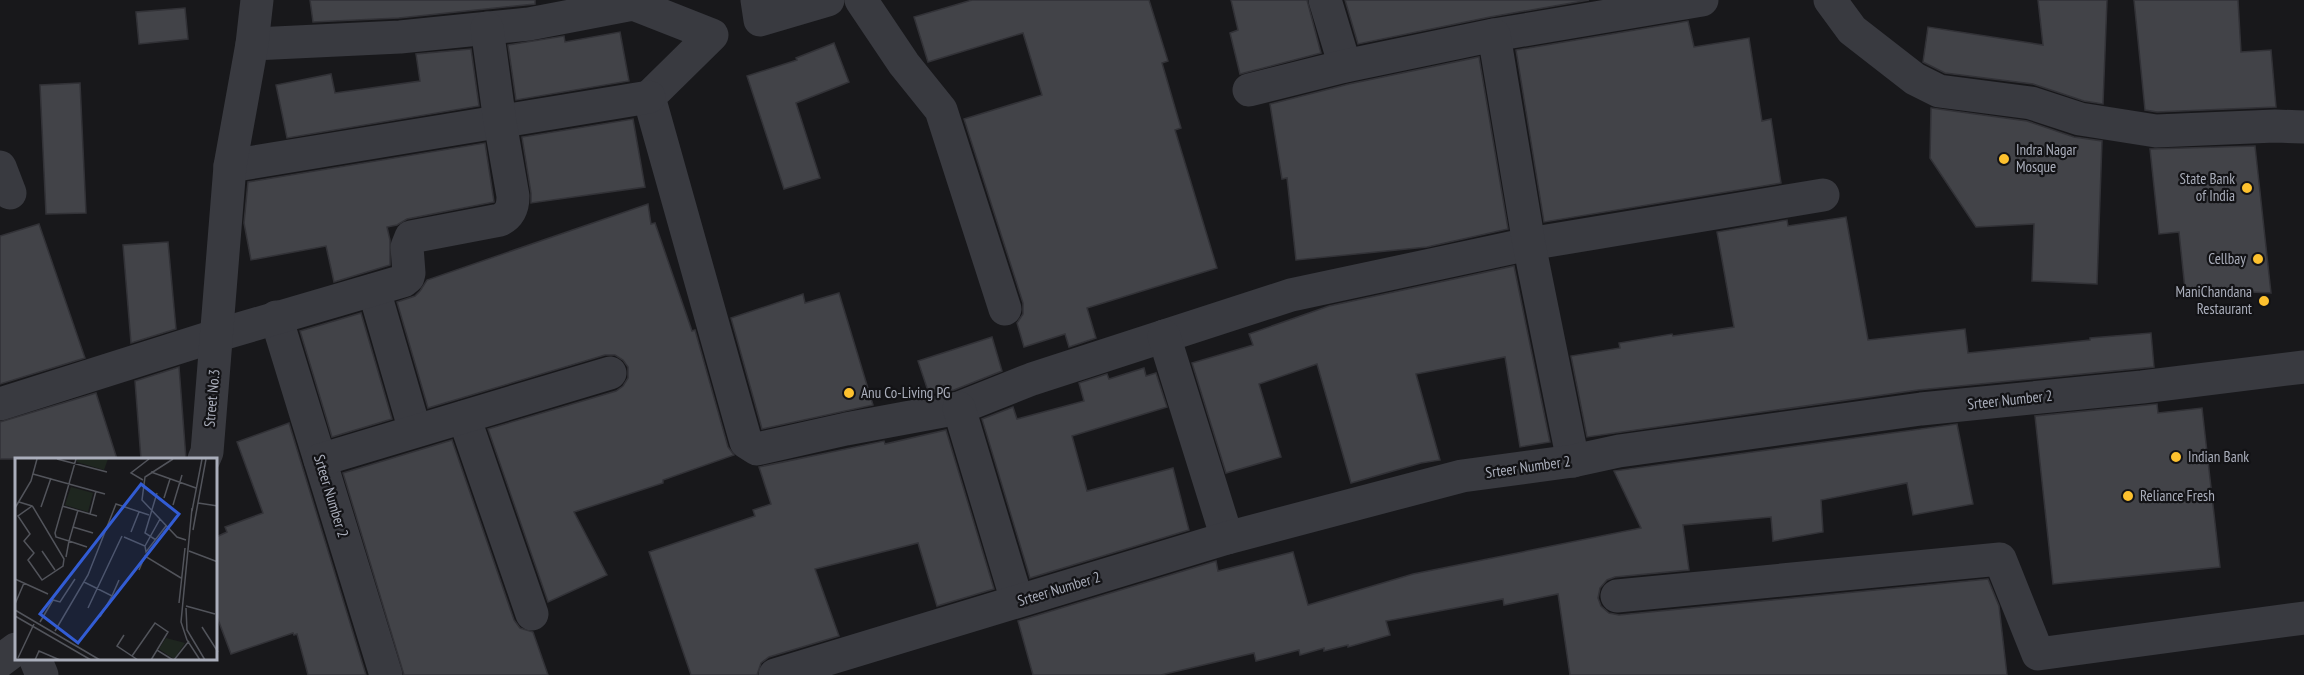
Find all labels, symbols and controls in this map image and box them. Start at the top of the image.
place label: Indra Nagar Mosque [2016,140,2077,176]
marker: Indra Nagar Mosque [1997,152,2011,166]
place label: State Bank of India [2180,169,2235,205]
marker: State Bank of India [2240,181,2254,195]
place label: Cellbay [2208,249,2246,268]
marker: Cellbay [2251,252,2265,266]
place label: ManiChandana Restaurant [2175,282,2252,318]
marker: ManiChandana Restaurant [2257,294,2271,308]
street label: Street No.3 [200,368,224,428]
place label: Anu Co-Living PG [861,383,950,402]
marker: Anu Co-Living PG [842,386,856,400]
street label: Srteer Number 2 [1966,386,2053,413]
place label: Indian Bank [2188,447,2249,466]
marker: Indian Bank [2169,450,2183,464]
street label: Srteer Number 2 [1484,451,1572,482]
street label: Srteer Number 2 [310,452,353,540]
inset map [15,458,218,660]
place label: Reliance Fresh [2140,486,2215,505]
marker: Reliance Fresh [2121,489,2135,503]
street label: Srteer Number 2 [1015,567,1103,610]

